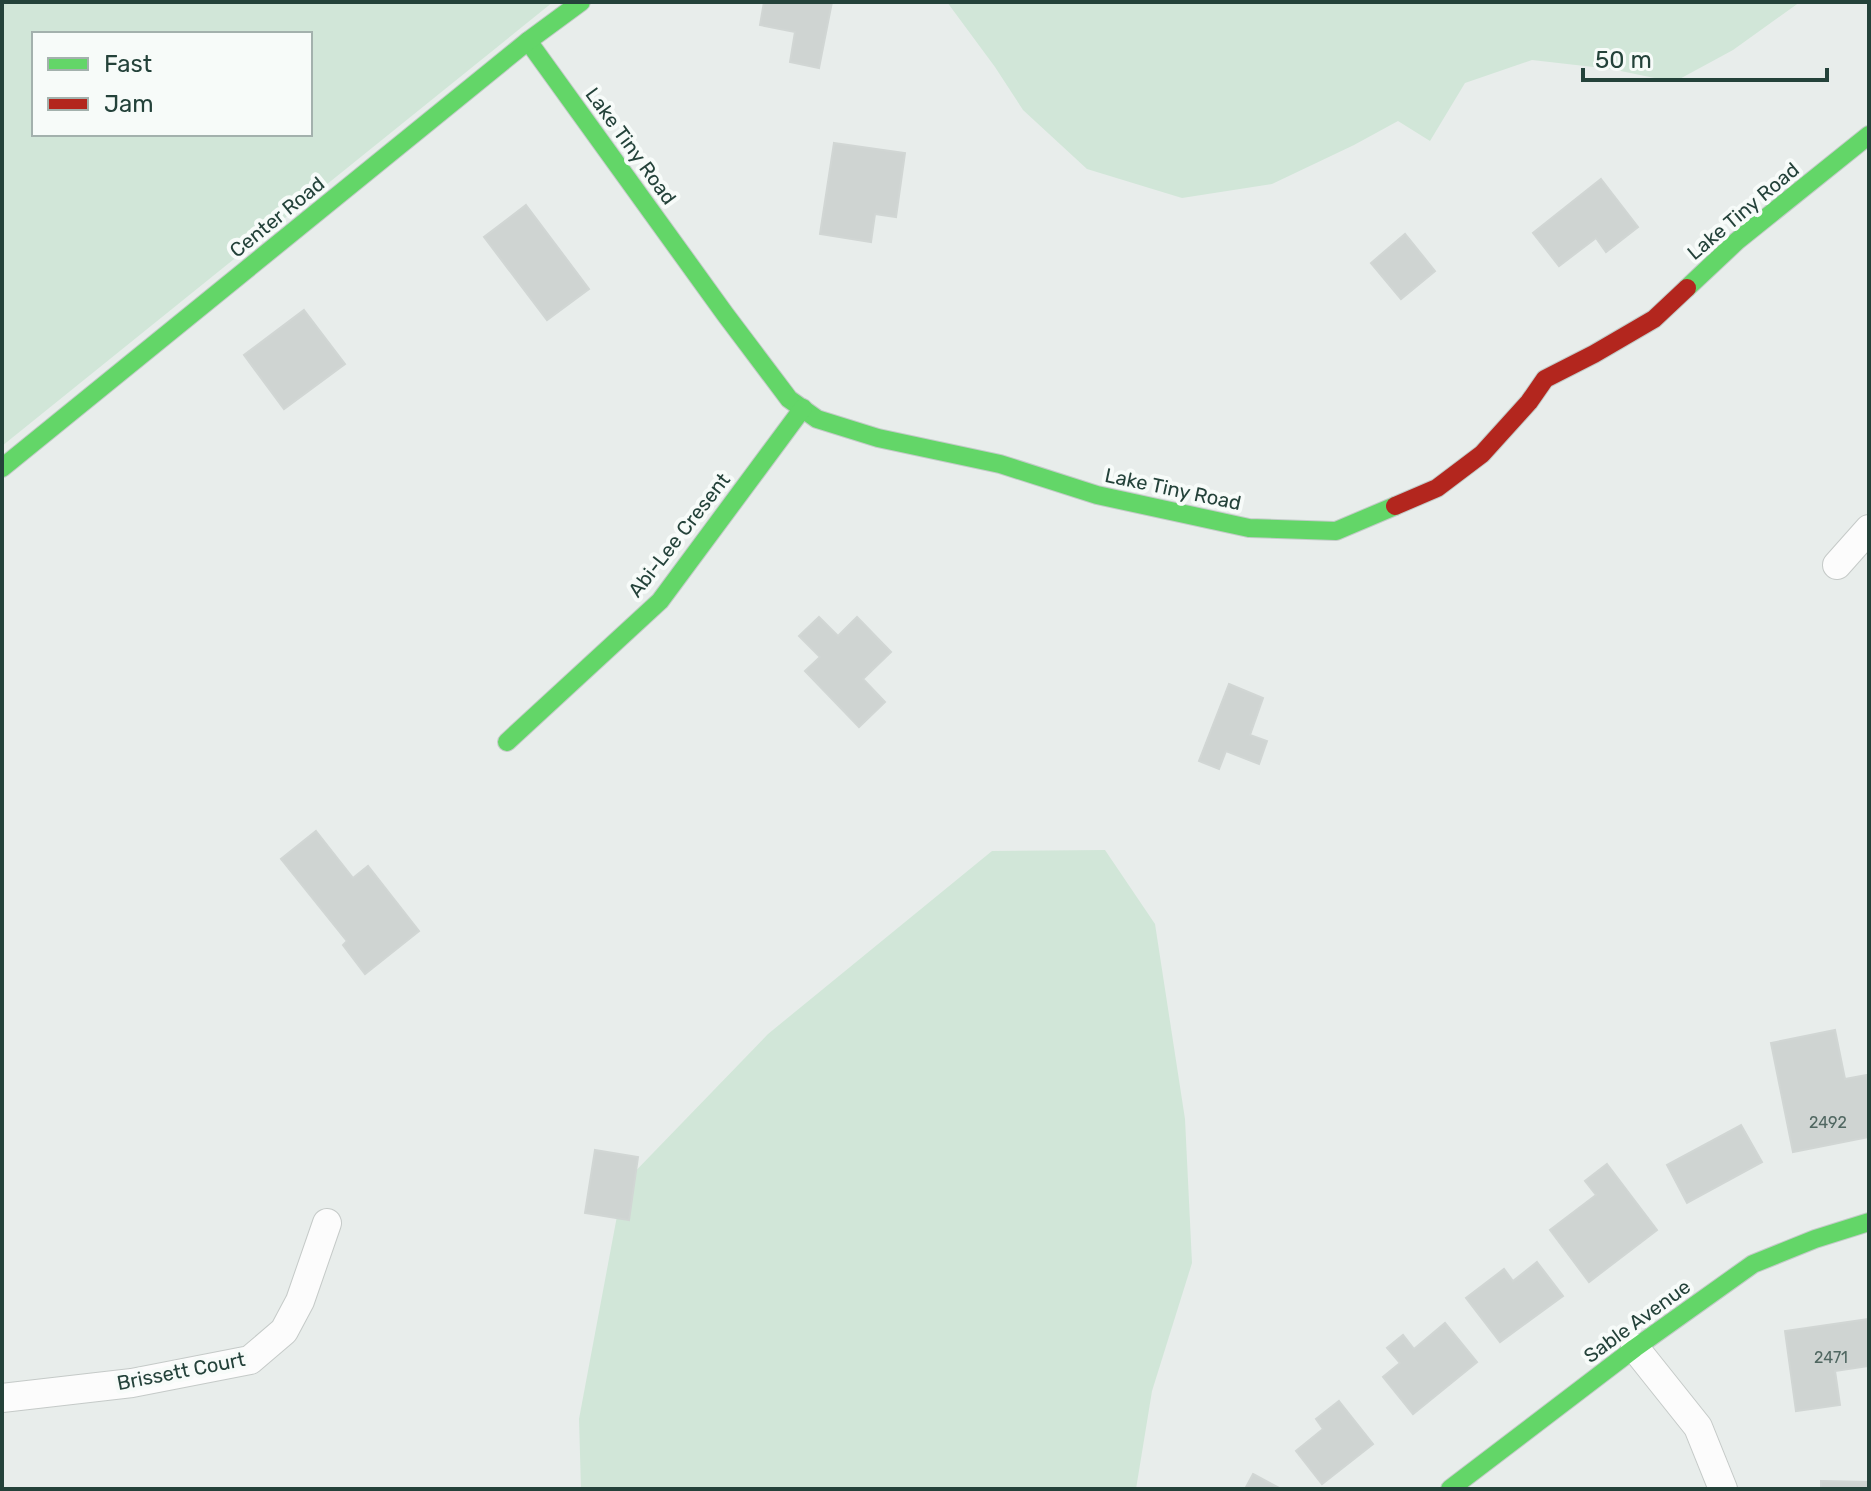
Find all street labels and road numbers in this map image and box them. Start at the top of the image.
street label: Lake Tiny Road [581,83,681,209]
street label: Lake Tiny Road [1682,157,1804,265]
street label: Center Road [225,171,329,263]
street label: Lake Tiny Road [1103,463,1243,515]
street label: Abi-Lee Cresent [623,468,735,602]
street label: Sable Avenue [1579,1274,1695,1368]
street label: Brissett Court [115,1347,247,1395]

